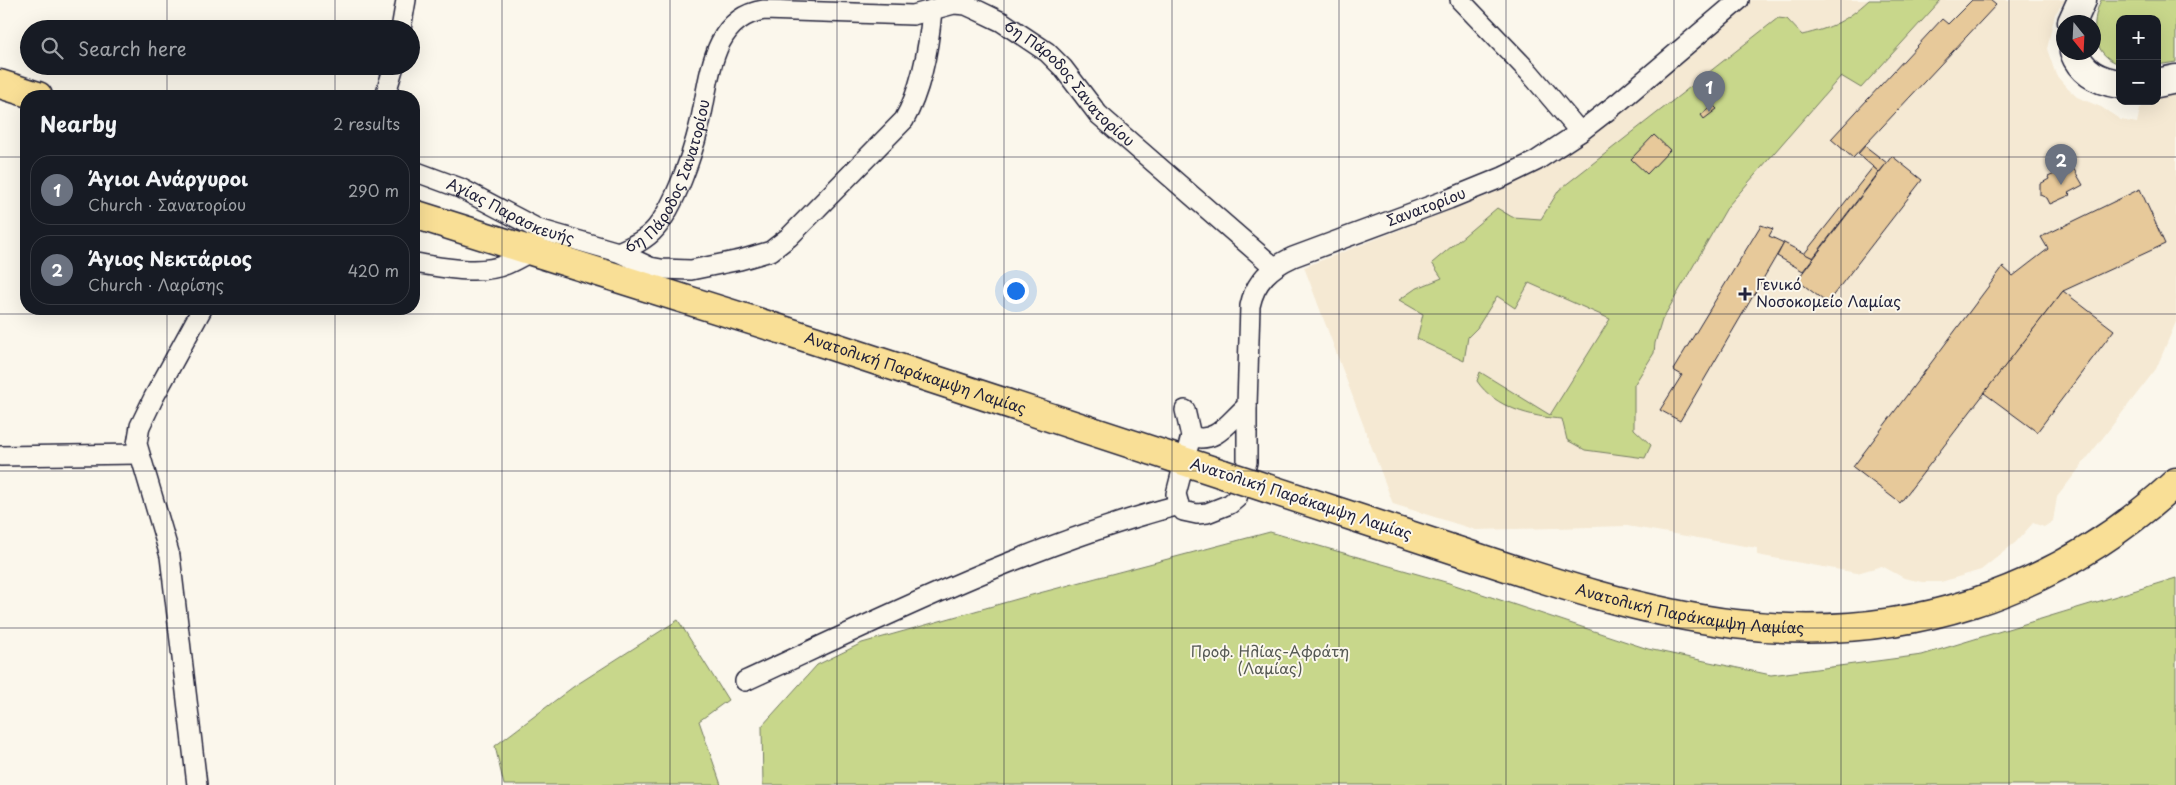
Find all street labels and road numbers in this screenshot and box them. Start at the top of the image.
street label: 6η Πάροδος Σανατορίου [1000,13,1141,151]
street label: 6η Πάροδος Σανατορίου [620,97,714,258]
street label: Αγίας Παρασκευής [444,171,578,249]
street label: Σανατορίου [1383,180,1469,231]
street label: Ανατολική Παράκαμψη Λαμίας [802,325,1030,419]
street label: Ανατολική Παράκαμψη Λαμίας [1188,451,1415,544]
street label: Ανατολική Παράκαμψη Λαμίας [1573,576,1804,638]

